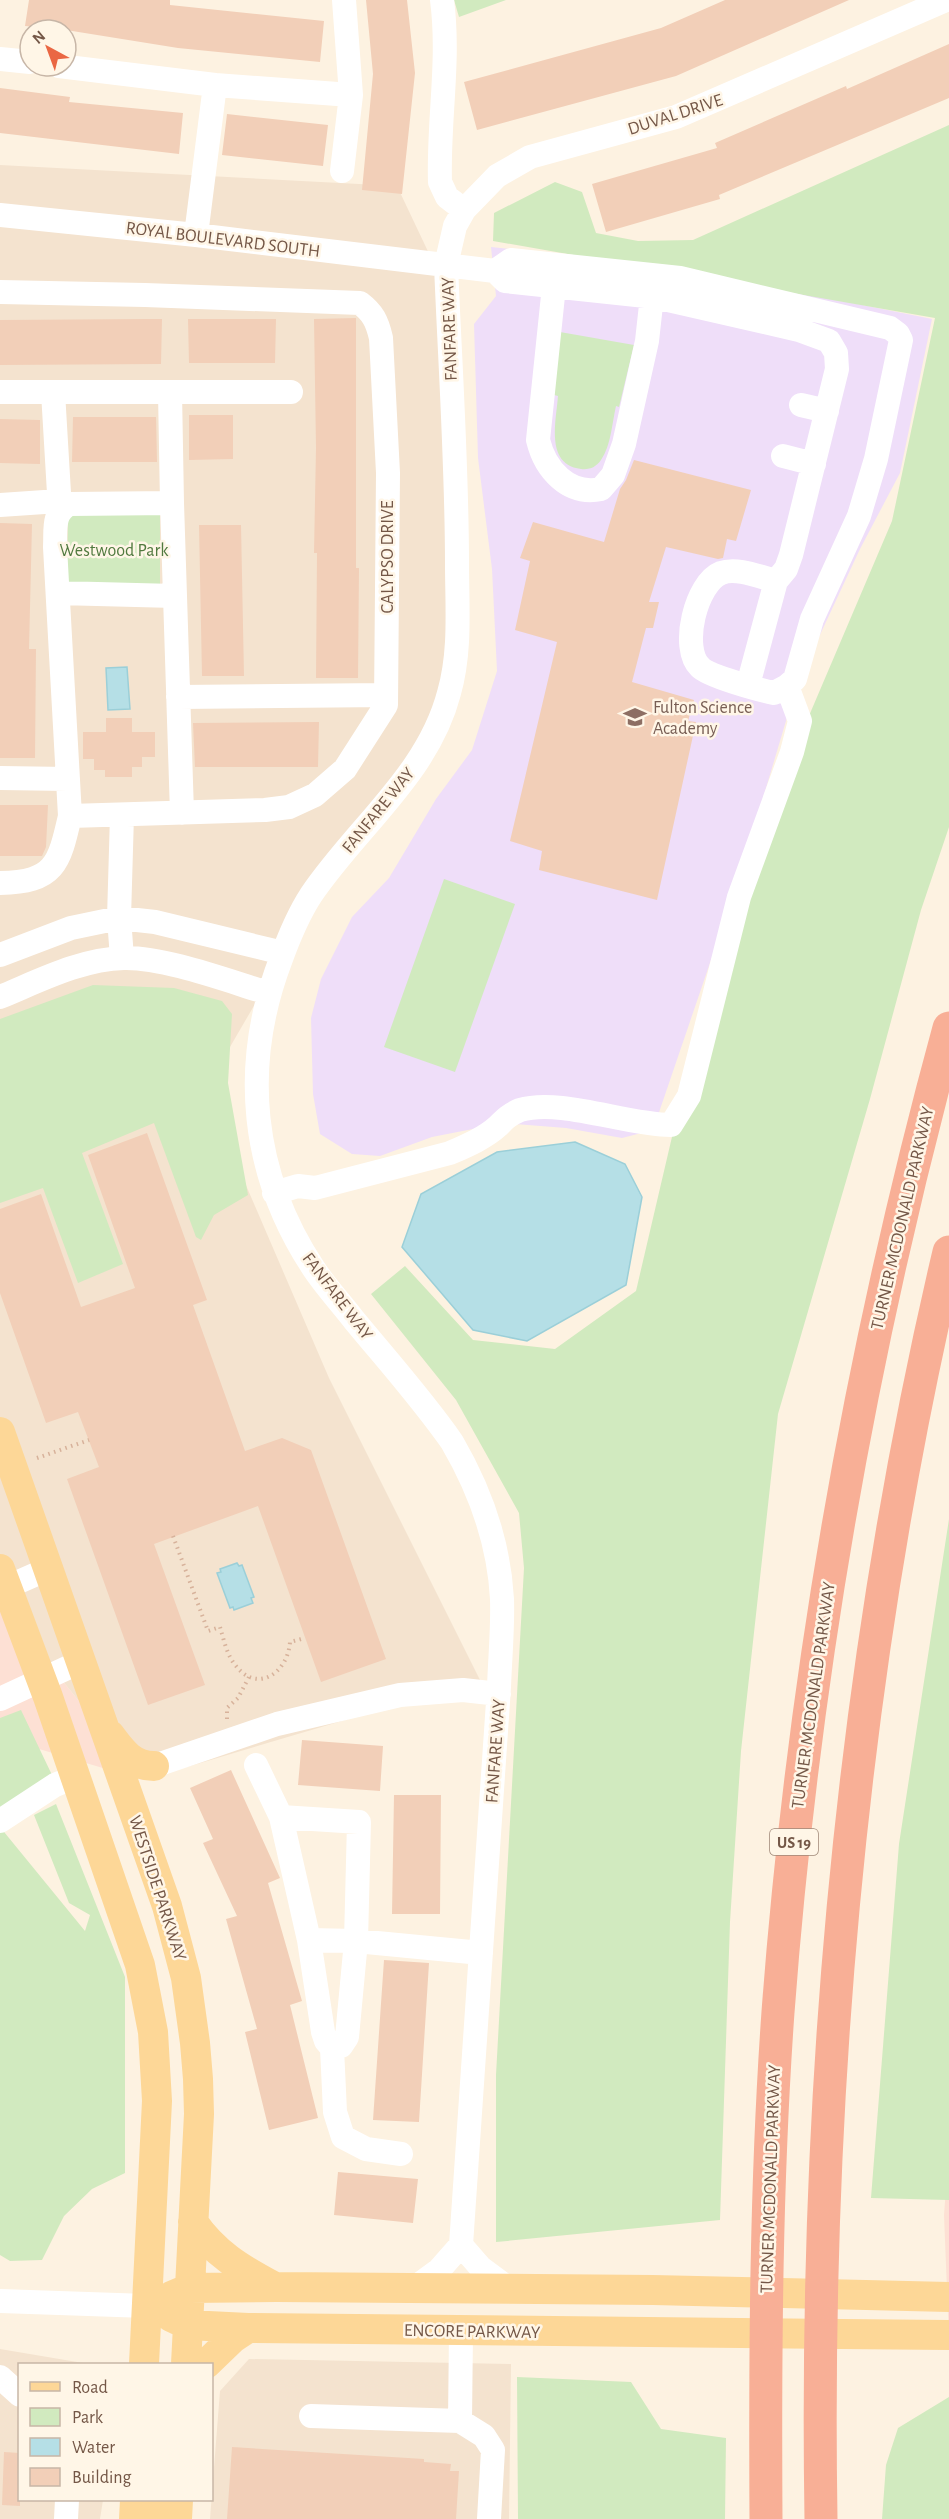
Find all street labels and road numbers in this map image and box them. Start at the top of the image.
street label: DUVAL DRIVE [626,91,725,139]
street label: ROYAL BOULEVARD SOUTH [125,219,321,261]
street label: FANFARE WAY [439,276,461,381]
street label: CALYPSO DRIVE [379,500,397,614]
street label: FANFARE WAY [339,764,419,857]
street label: TURNER MCDONALD PARKWAY [868,1104,938,1332]
street label: FANFARE WAY [299,1250,376,1344]
street label: TURNER MCDONALD PARKWAY [789,1580,839,1810]
street label: FANFARE WAY [483,1698,509,1804]
street label: WESTSIDE PARKWAY [125,1813,189,1964]
road number: US 19 [770,1829,818,1855]
street label: TURNER MCDONALD PARKWAY [758,2064,784,2294]
street label: ENCORE PARKWAY [404,2322,541,2342]

